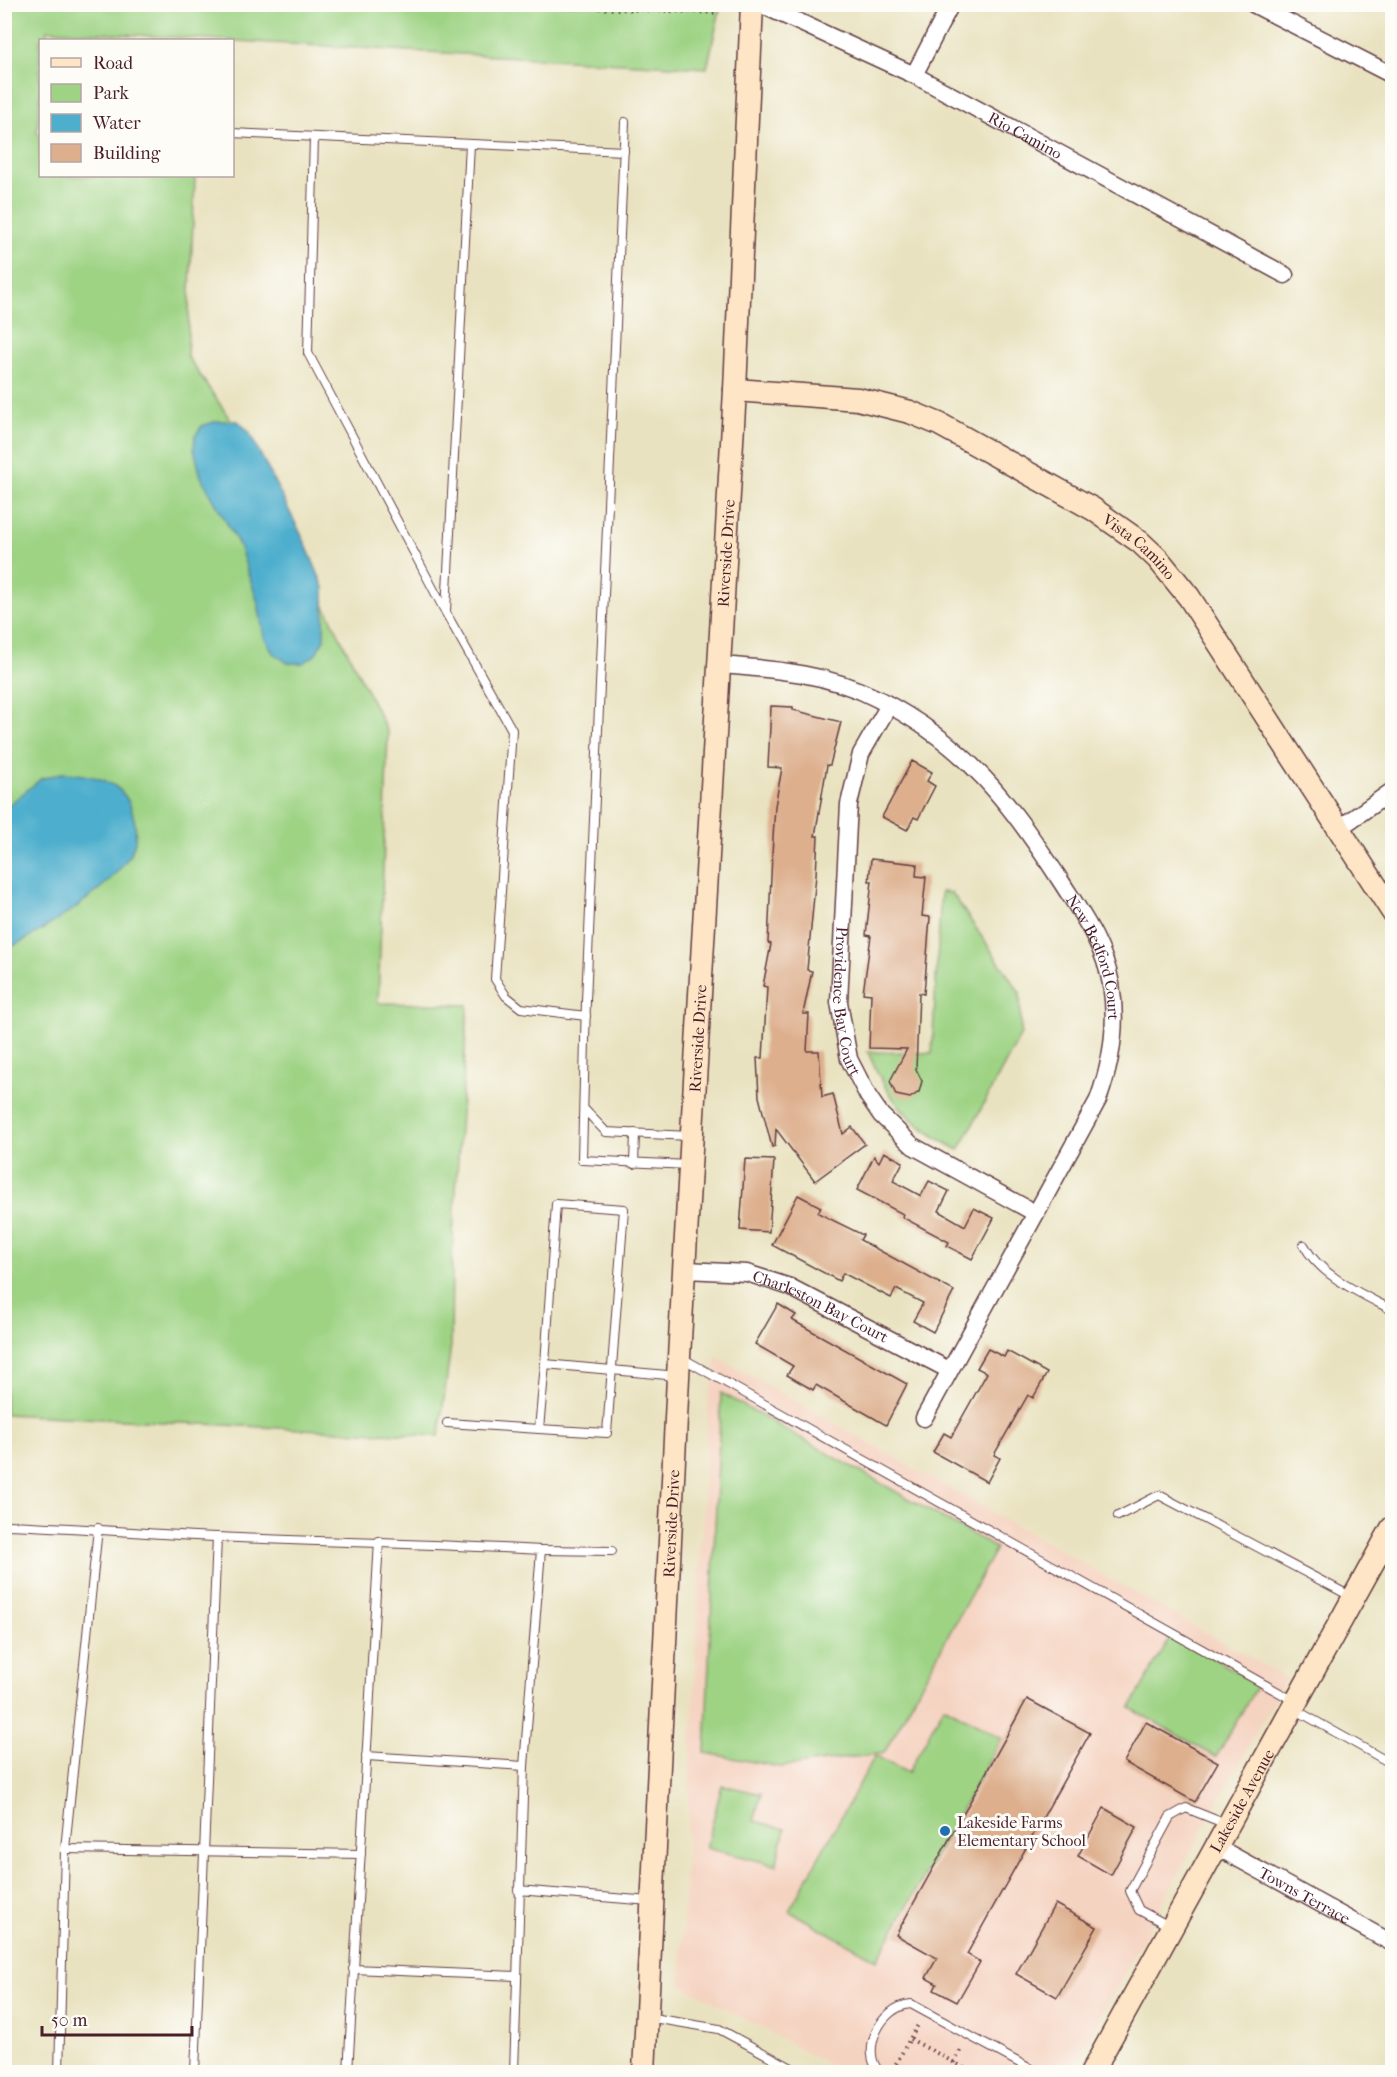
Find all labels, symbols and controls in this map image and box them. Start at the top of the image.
legend [39,39,234,177]
text: Road [93,53,133,74]
text: Park [93,83,130,104]
street label: Rio Camino [985,107,1066,163]
text: Water [92,113,141,134]
text: Building [93,143,161,164]
street label: Riverside Drive [713,499,738,608]
street label: Vista Camino [1098,509,1180,583]
street label: New Bedford Court [1062,891,1123,1021]
street label: Providence Bay Court [829,926,866,1079]
street label: Riverside Drive [685,984,710,1093]
street label: Charleston Bay Court [750,1266,892,1346]
street label: Riverside Drive [659,1469,683,1578]
street label: Lakeside Avenue [1206,1745,1278,1856]
place label: Lakeside Farms Elementary School [957,1813,1086,1850]
marker: Lakeside Farms Elementary School [938,1824,952,1838]
street label: Towns Terrace [1256,1862,1354,1928]
scale bar [42,1999,192,2037]
text: 50 m [51,2010,88,2031]

